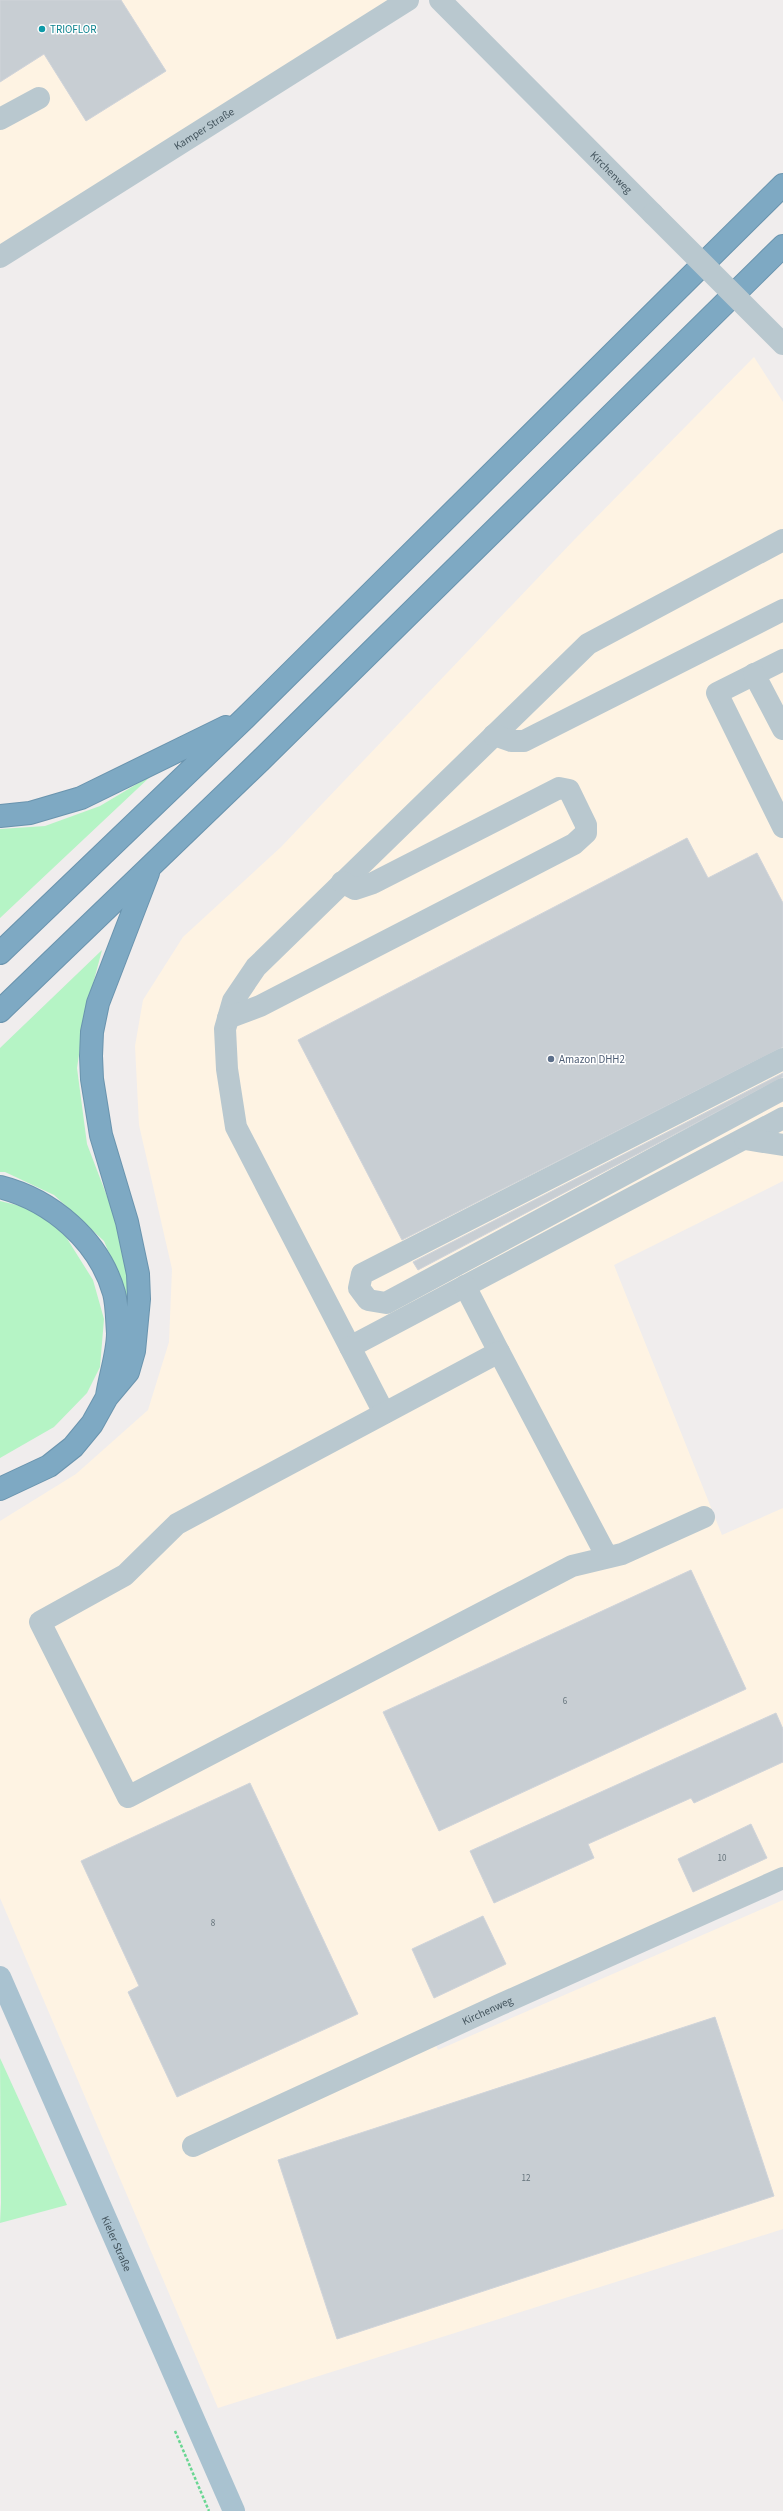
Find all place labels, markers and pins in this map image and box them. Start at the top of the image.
place label: TRIOFLOR [50,22,96,37]
marker: TRIOFLOR [37,24,47,34]
place label: Amazon DHH2 [559,1052,625,1067]
marker: Amazon DHH2 [546,1054,556,1064]

